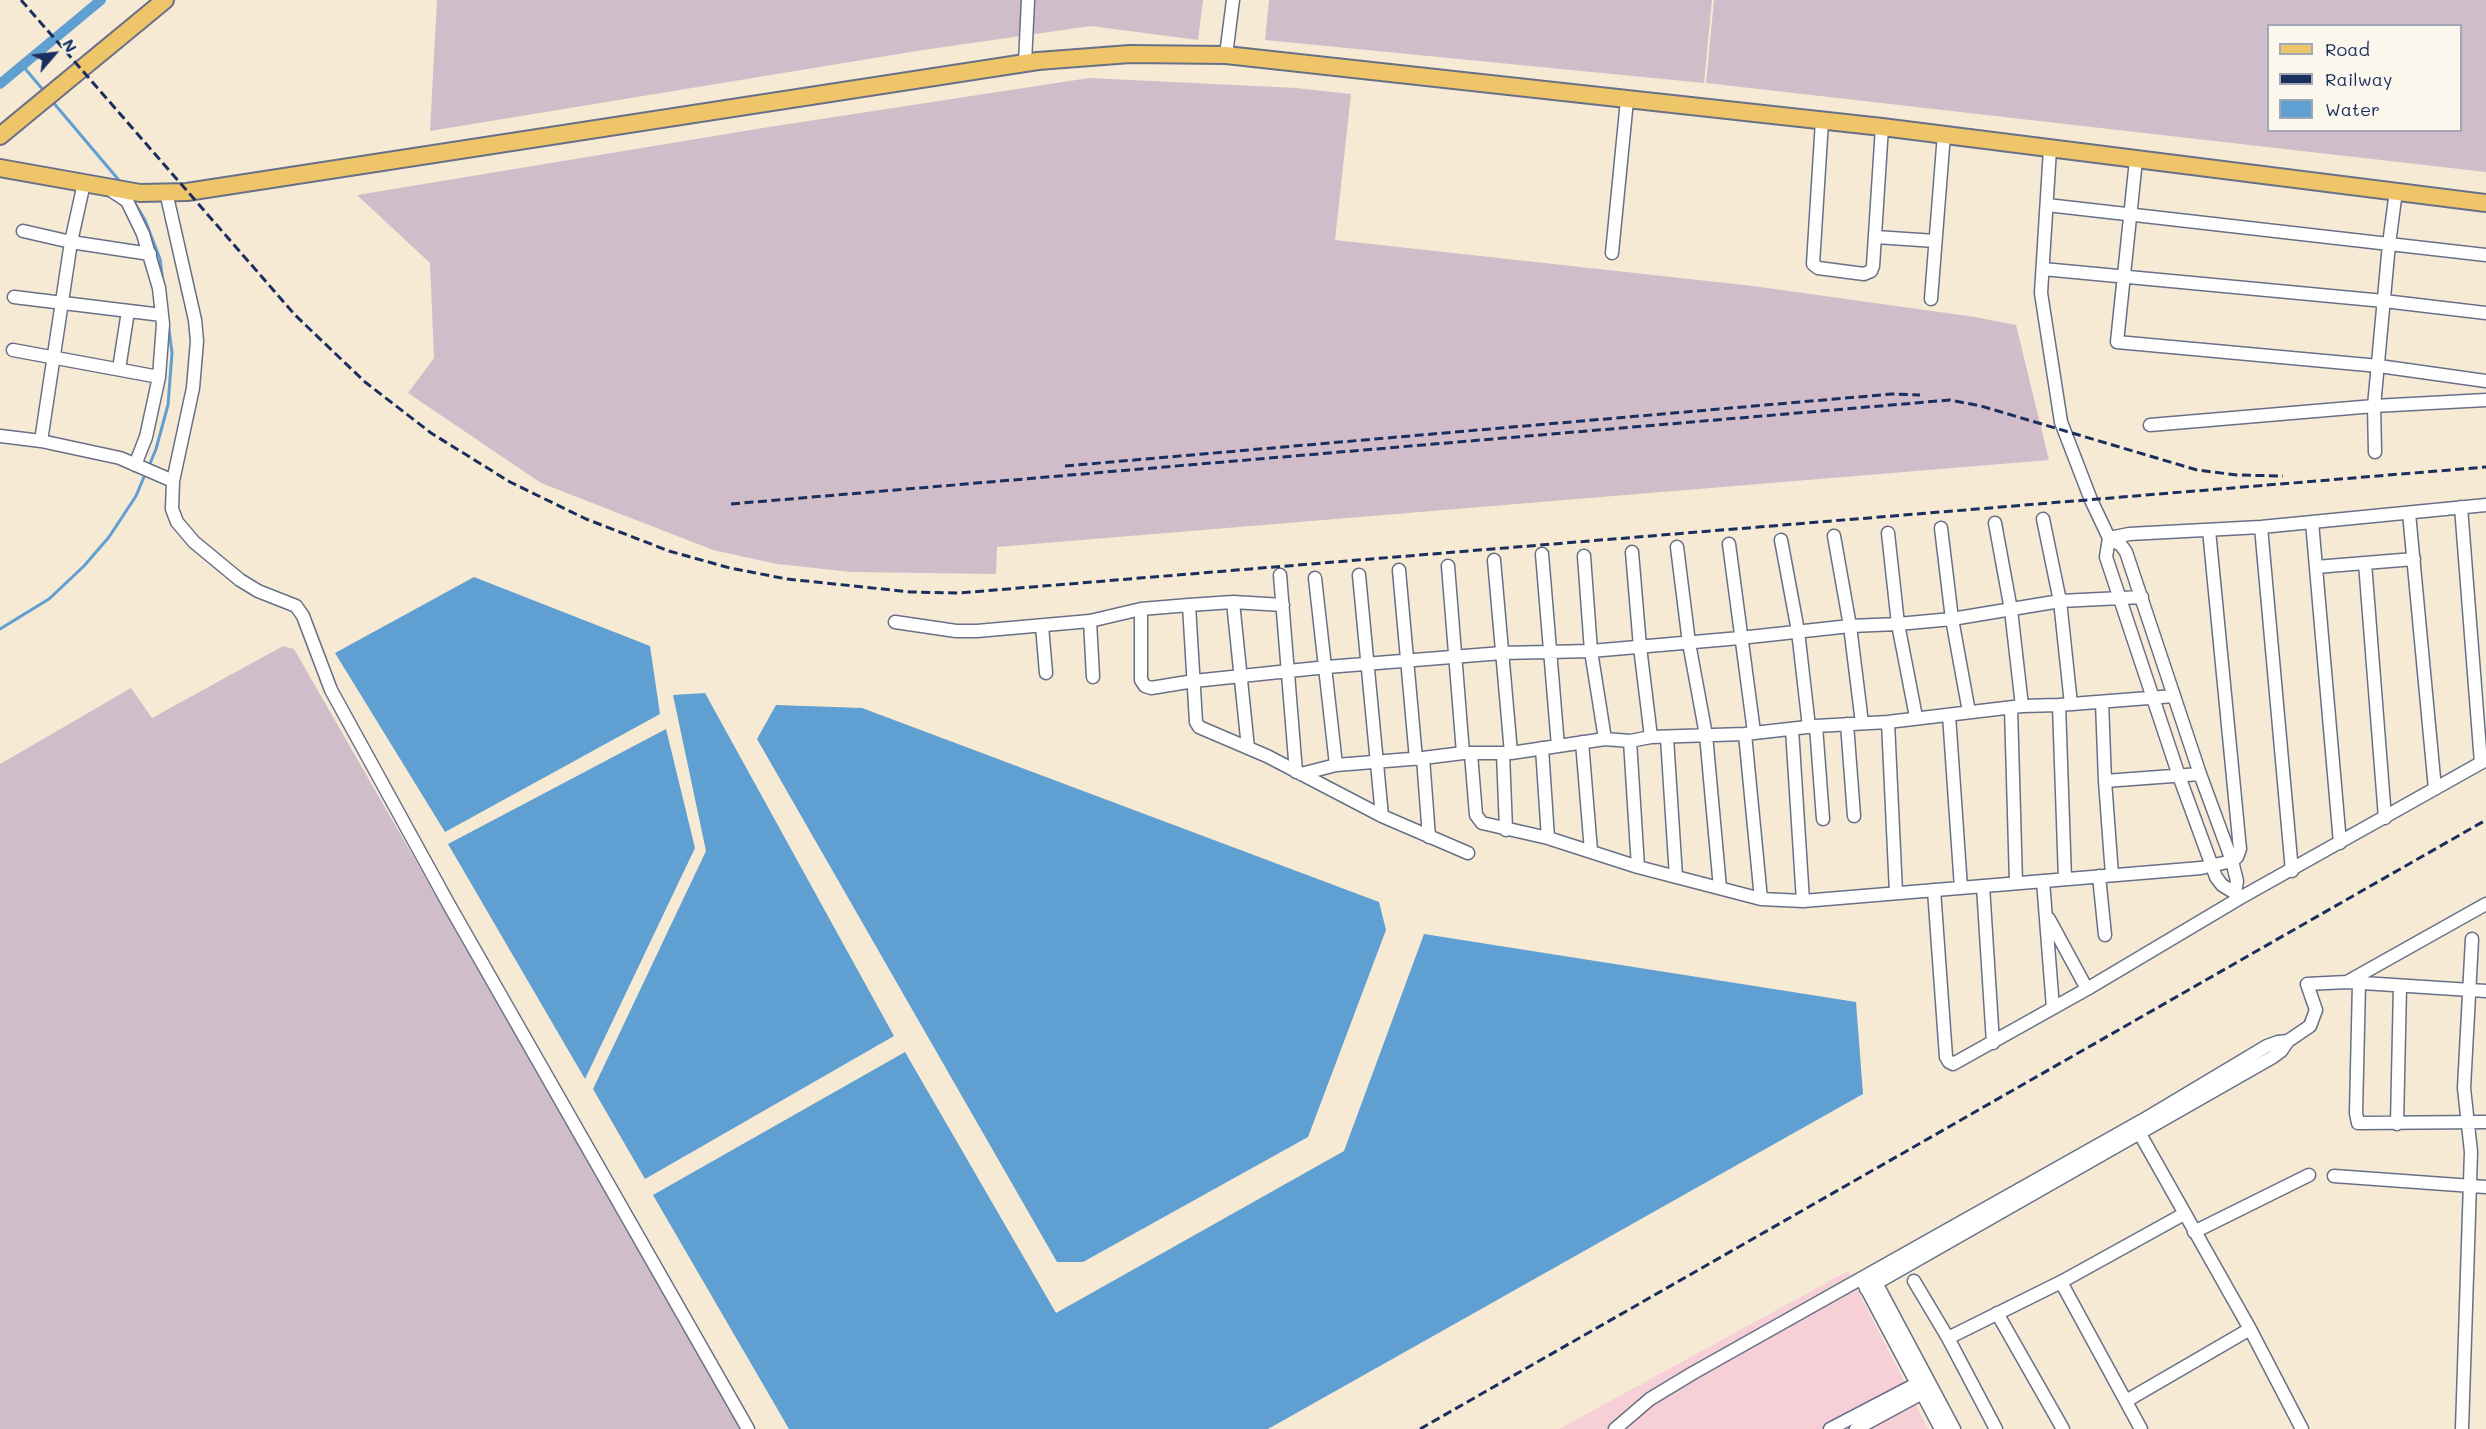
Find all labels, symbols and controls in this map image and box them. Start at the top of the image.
north arrow [24,24,84,84]
legend [2267,24,2462,132]
text: N [58,35,82,56]
text: Road [2325,37,2370,61]
text: Railway [2325,67,2392,91]
text: Water [2325,97,2380,121]

